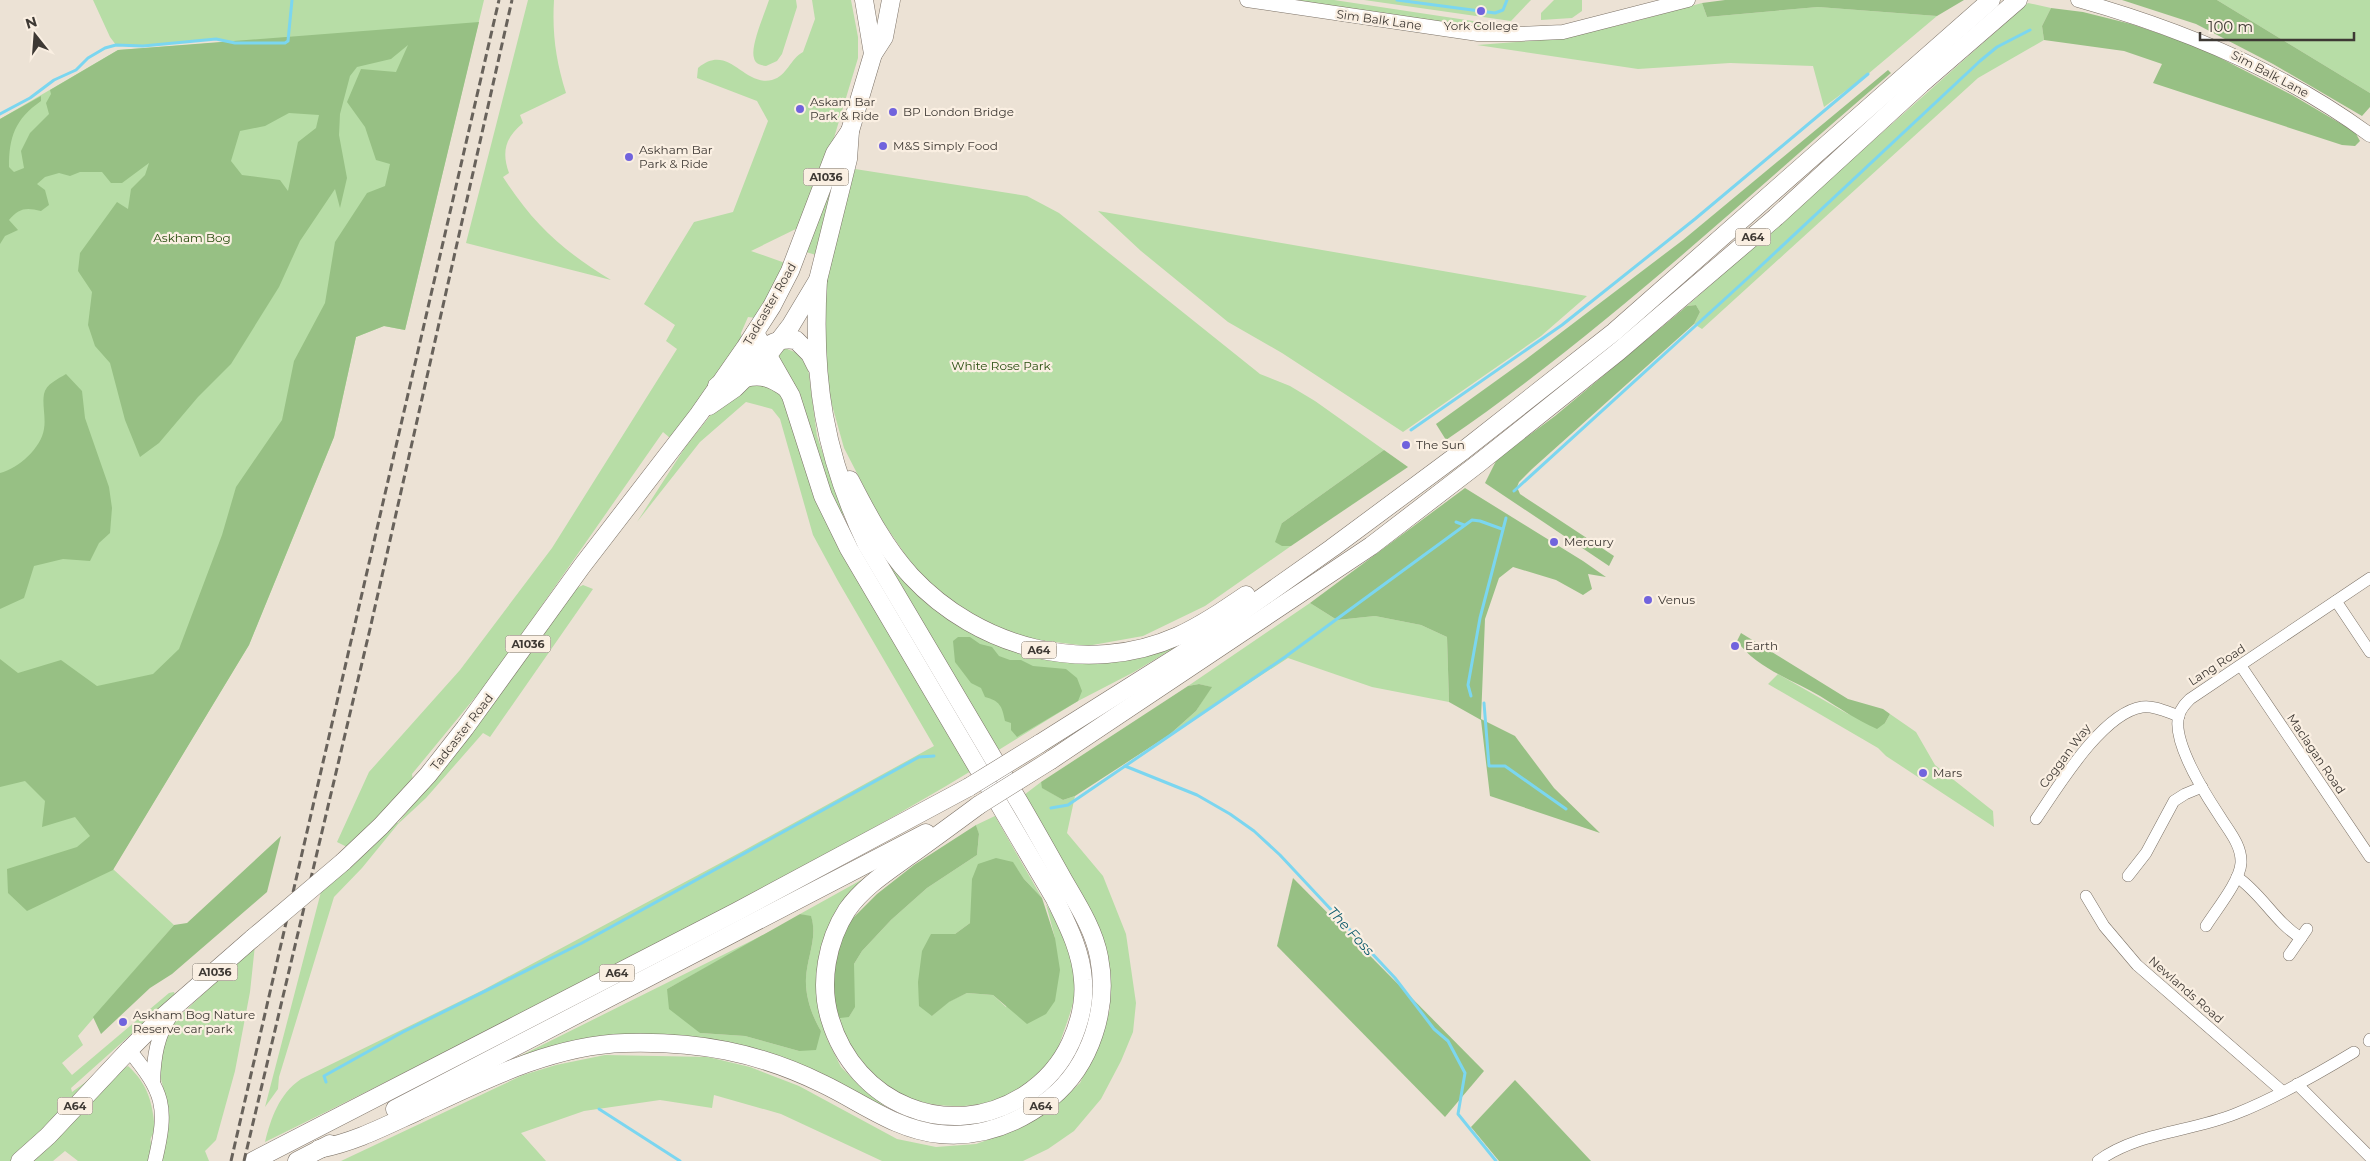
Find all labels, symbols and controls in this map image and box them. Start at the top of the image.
marker: York College [1475,5,1487,17]
street label: Sim Balk Lane [1336,6,1423,33]
north arrow [10,10,60,60]
scale bar [2200,10,2354,42]
text: N [23,12,39,33]
text: 100 m [2208,17,2253,36]
place label: York College [1444,18,1518,33]
street label: Sim Balk Lane [2229,47,2312,100]
place label: Askam Bar Park & Ride [810,94,879,123]
marker: Askam Bar Park & Ride [794,103,806,115]
place label: BP London Bridge [903,104,1014,119]
marker: BP London Bridge [887,106,899,118]
place label: M&S Simply Food [893,138,998,153]
marker: M&S Simply Food [877,140,889,152]
place label: Askham Bar Park & Ride [639,142,713,171]
marker: Askham Bar Park & Ride [623,151,635,163]
road number: A1036 [804,168,848,186]
road number: A64 [1736,228,1770,246]
park label: Askham Bog [153,230,231,245]
street label: Tadcaster Road [740,260,799,348]
park label: White Rose Park [951,358,1051,373]
place label: The Sun [1416,437,1465,452]
marker: The Sun [1400,439,1412,451]
place label: Mercury [1564,534,1614,549]
marker: Mercury [1548,536,1560,548]
place label: Venus [1658,592,1695,607]
marker: Venus [1642,594,1654,606]
road number: A1036 [506,636,550,652]
place label: Earth [1745,638,1778,653]
marker: Earth [1729,640,1741,652]
street label: Lang Road [2185,641,2248,689]
road number: A64 [1022,642,1056,658]
street label: Tadcaster Road [427,691,496,773]
street label: Maclagan Road [2284,711,2349,797]
street label: Coggan Way [2036,720,2094,791]
place label: Mars [1933,765,1962,780]
marker: Mars [1917,767,1929,779]
water label: The Foss [1324,903,1378,959]
street label: Newlands Road [2146,953,2227,1026]
road number: A1036 [192,964,238,980]
road number: A64 [600,964,634,981]
place label: Askham Bog Nature Reserve car park [133,1007,255,1036]
marker: Askham Bog Nature Reserve car park [117,1016,129,1028]
road number: A64 [58,1098,92,1114]
road number: A64 [1024,1098,1058,1114]

